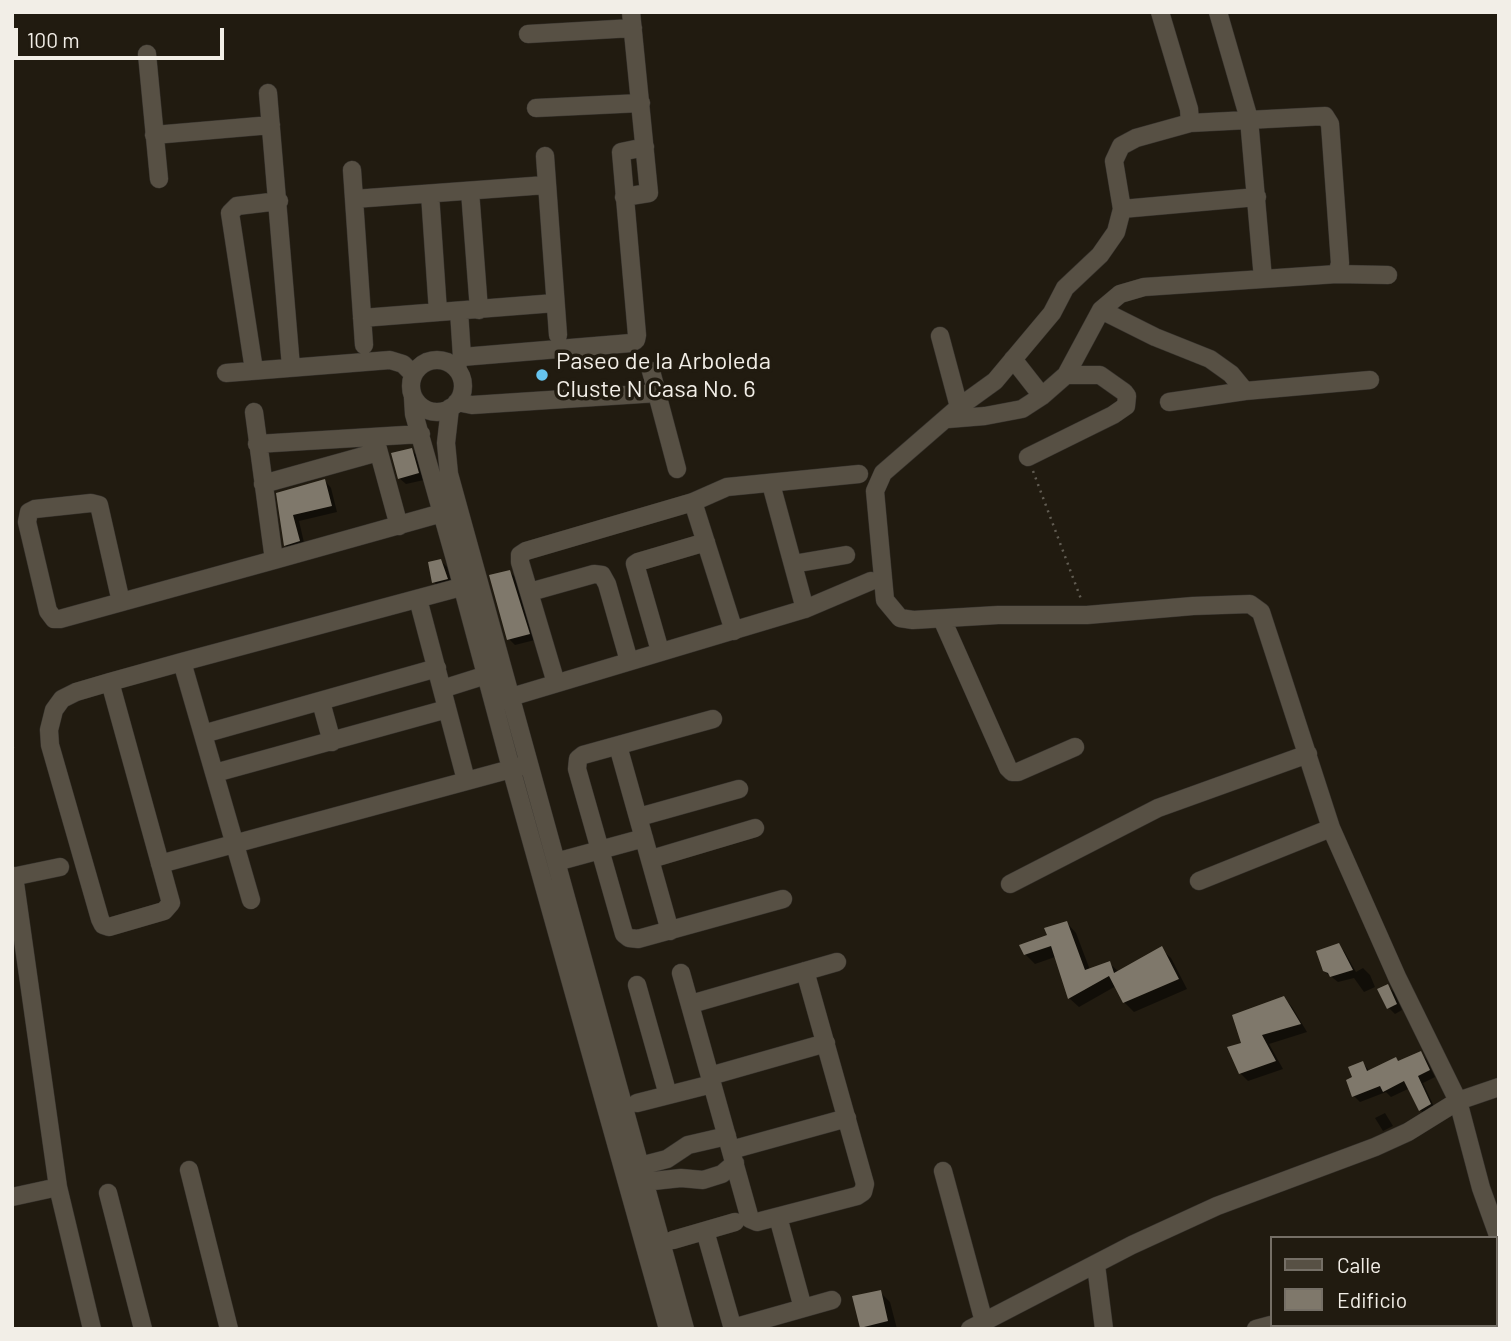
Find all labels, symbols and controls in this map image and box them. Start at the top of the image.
scale bar [18,14,228,58]
text: 100 m [27,27,80,52]
place label: Paseo de la Arboleda Cluste N Casa No. 6 [556,347,771,403]
marker: Paseo de la Arboleda Cluste N Casa No. 6 [534,367,550,383]
legend [1270,1236,1497,1327]
text: Calle [1337,1252,1381,1277]
text: Edificio [1337,1287,1407,1312]

